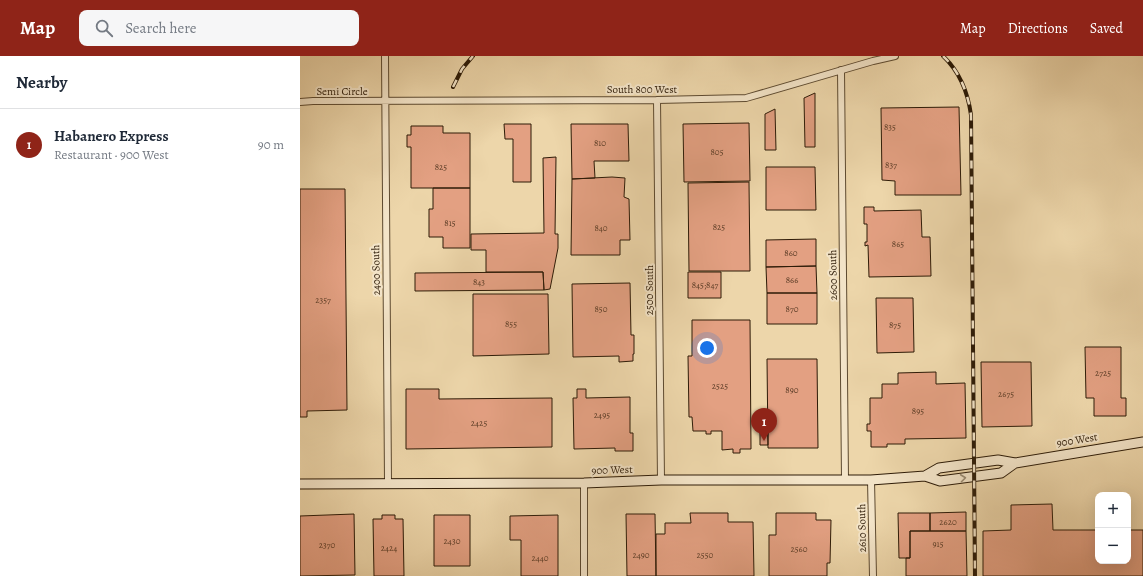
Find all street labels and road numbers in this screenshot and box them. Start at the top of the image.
street label: South 800 West [607,82,678,97]
street label: Semi Circle [316,84,368,99]
street label: 2400 South [368,244,384,295]
street label: 2600 South [825,249,841,301]
street label: 2500 South [642,265,657,315]
street label: 900 West [1055,429,1099,451]
street label: 900 West [591,462,633,478]
street label: 2610 South [854,503,870,552]

